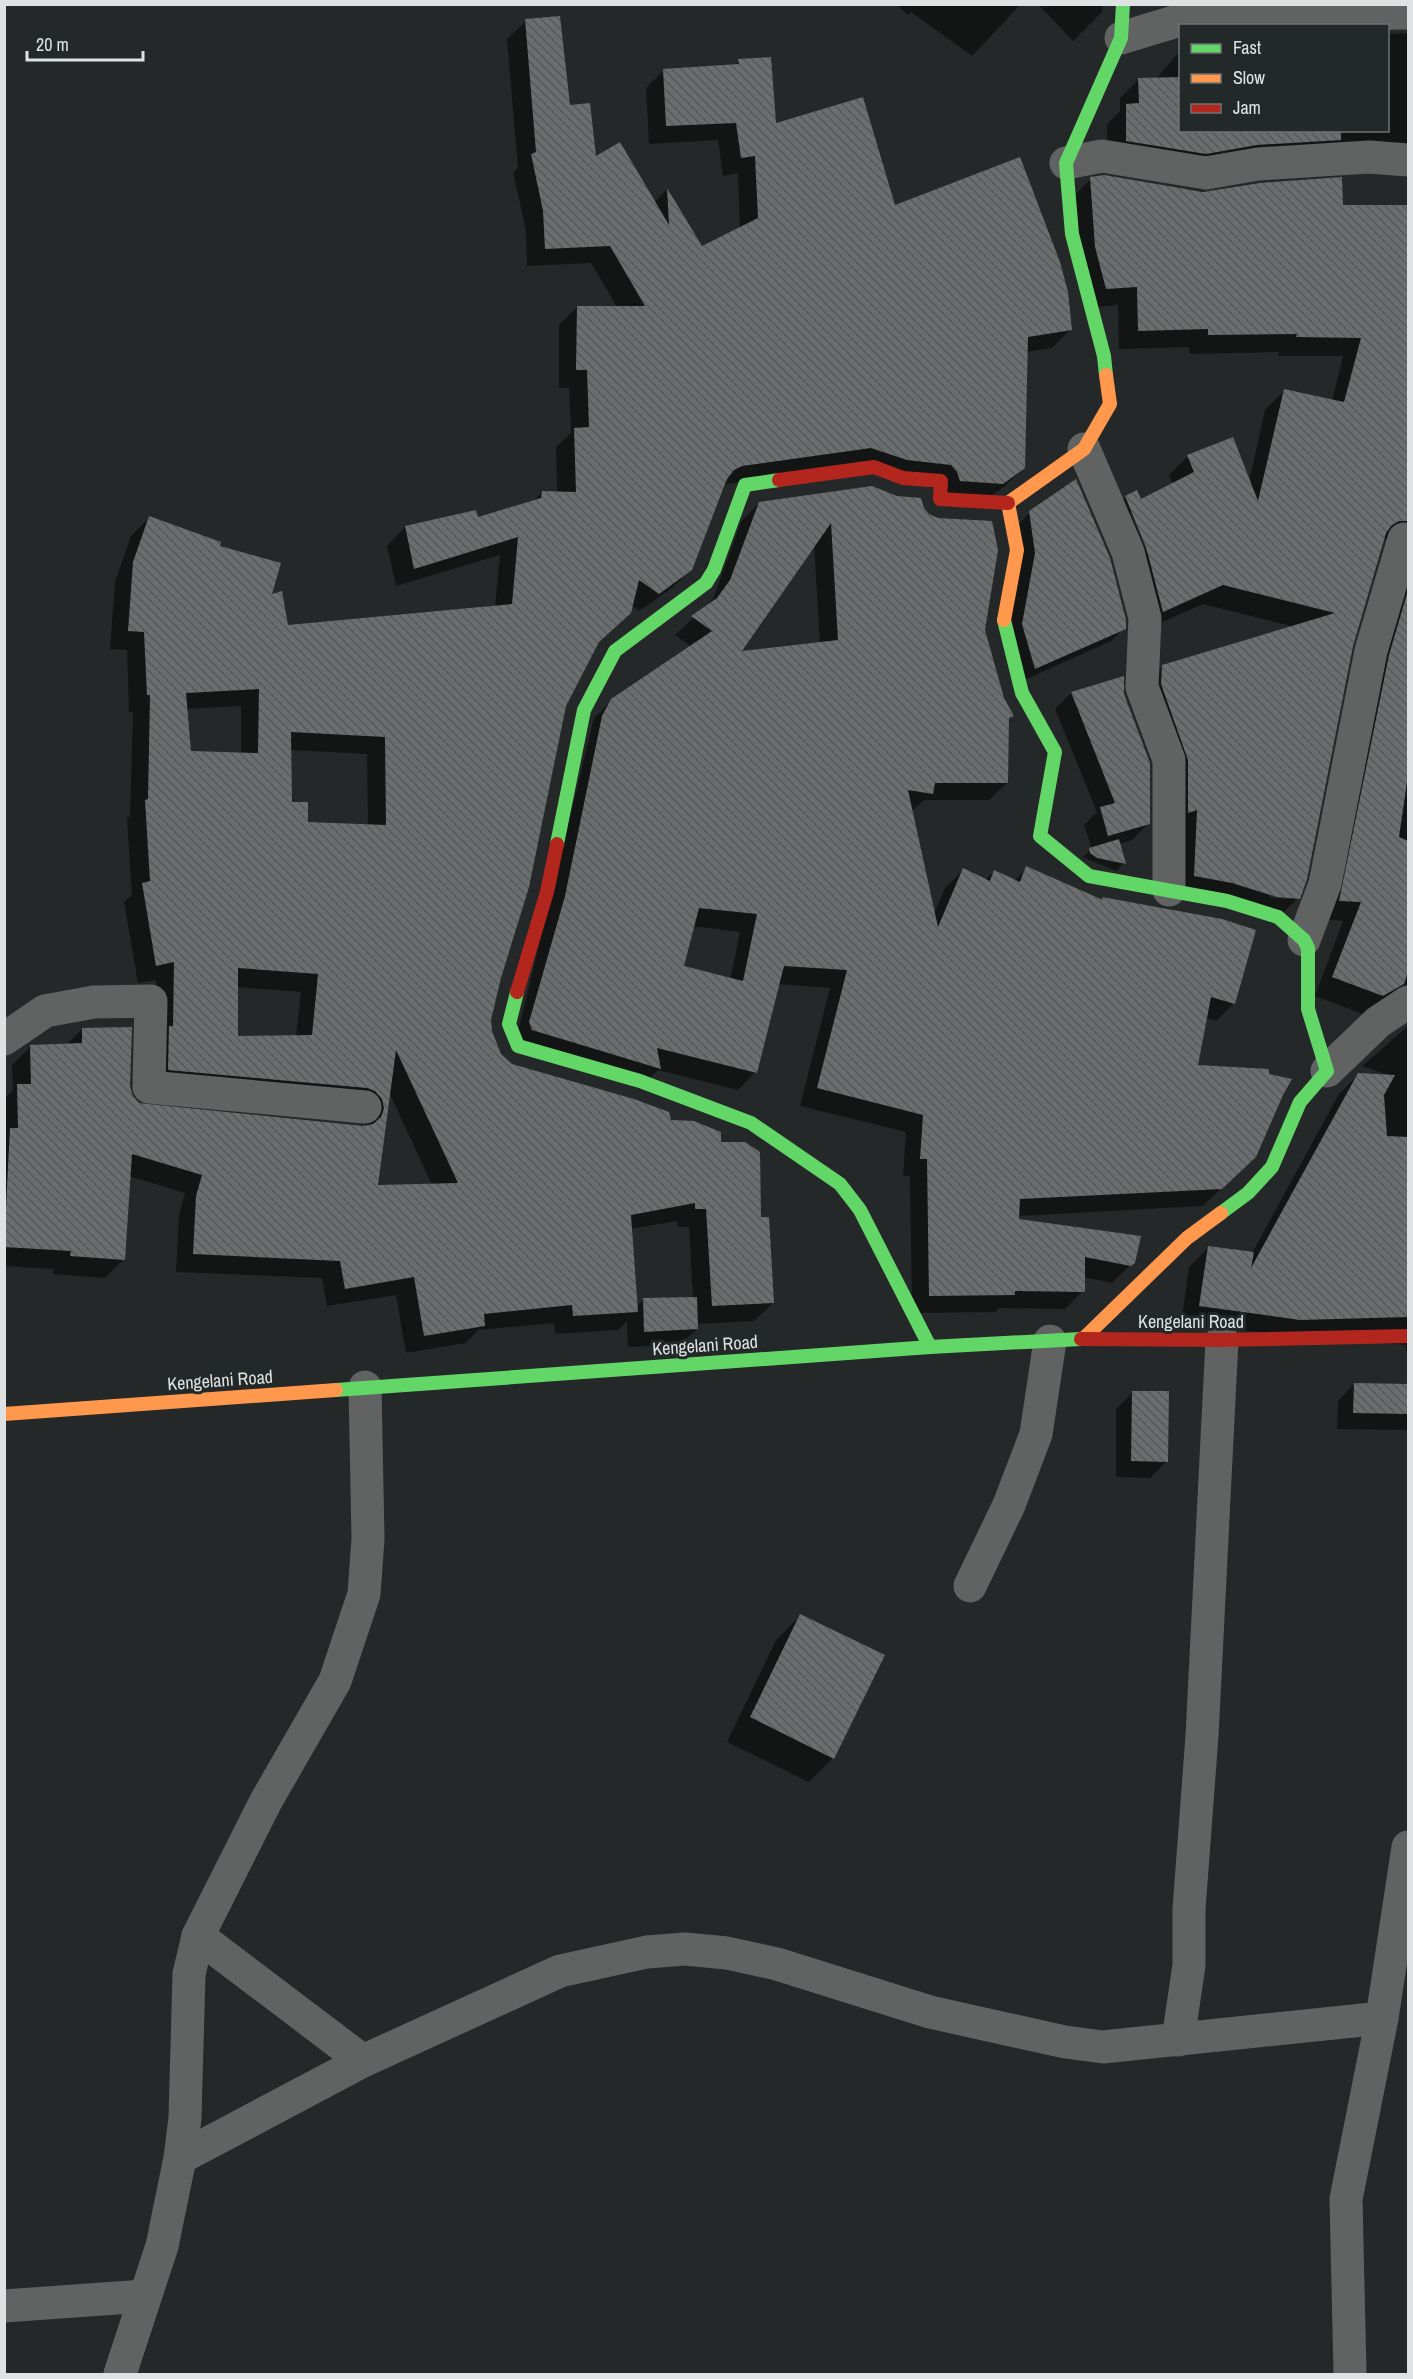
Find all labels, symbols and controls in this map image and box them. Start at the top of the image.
scale bar [27,24,142,62]
legend [1179,24,1389,132]
text: 20 m [36,32,69,57]
text: Fast [1233,35,1261,60]
text: Slow [1233,65,1265,90]
text: Jam [1233,95,1261,120]
street label: Kengelani Road [1138,1309,1244,1334]
street label: Kengelani Road [651,1329,759,1361]
street label: Kengelani Road [166,1364,274,1396]

